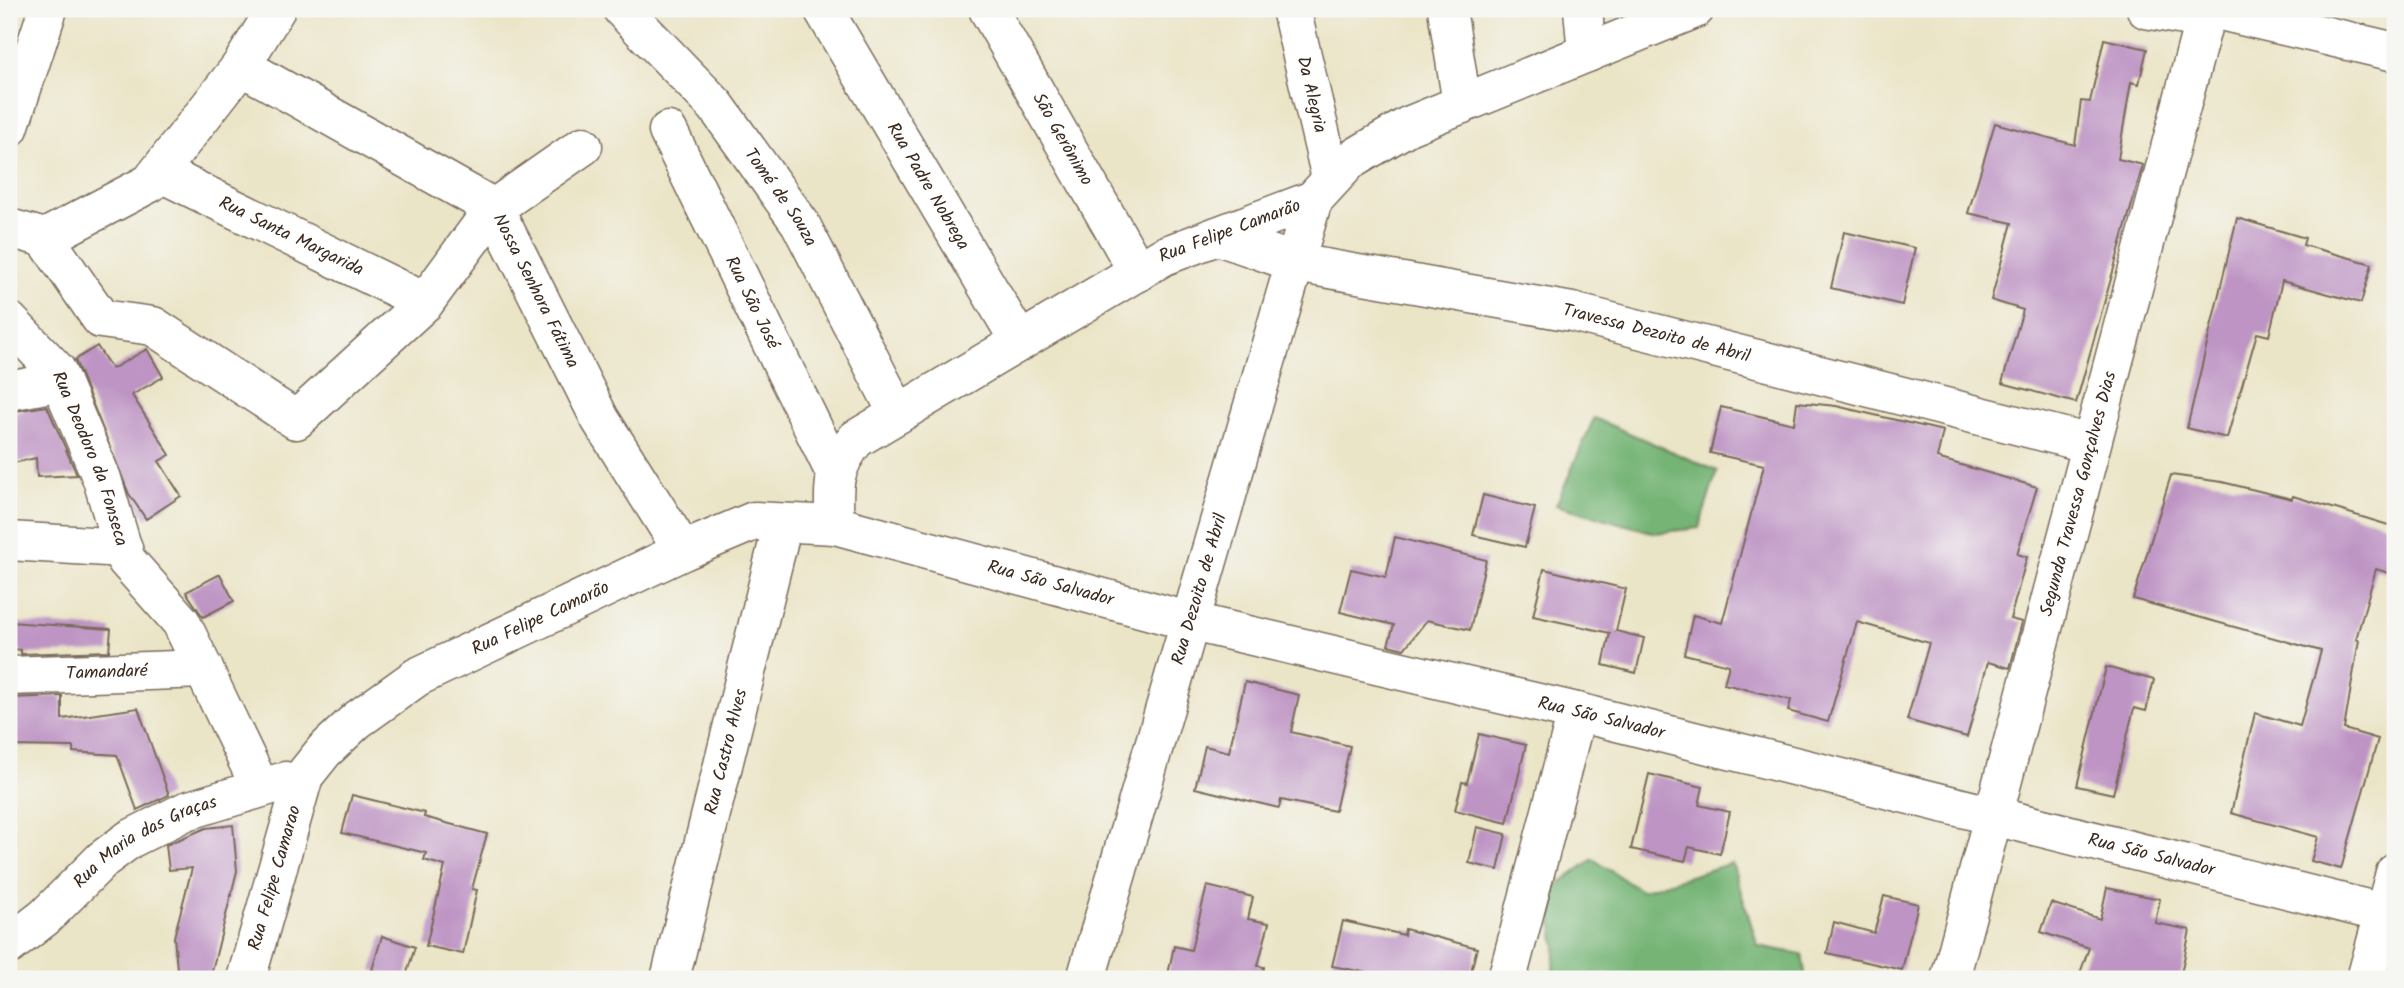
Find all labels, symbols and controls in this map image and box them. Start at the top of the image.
street label: Da Alegria [1288,53,1334,136]
street label: São Gerônimo [1024,87,1100,191]
street label: Rua Padre Nobrega [879,117,977,256]
street label: Tomé de Souza [736,142,824,252]
street label: Rua Santa Margarida [214,189,369,284]
street label: Rua Felipe Camarão [1155,191,1305,271]
street label: Nossa Senhora Fátima [485,208,587,373]
street label: Rua São José [717,251,787,355]
street label: Travessa Dezoito de Abril [1560,296,1754,371]
street label: Rua Deodoro da Fonseca [44,367,136,550]
street label: Segunda Travessa Gonçalves Dias [2032,368,2125,619]
street label: Rua Dezoito de Abril [1164,509,1236,668]
street label: Rua São Salvador [984,553,1118,615]
street label: Rua Felipe Camarão [467,573,614,664]
street label: Tamandaré [66,656,149,688]
street label: Rua Castro Alves [697,686,756,818]
street label: Rua São Salvador [1535,689,1669,748]
street label: Rua Maria das Graças [66,788,221,896]
street label: Rua Felipe Camarao [240,802,309,954]
street label: Rua São Salvador [2085,825,2219,885]

